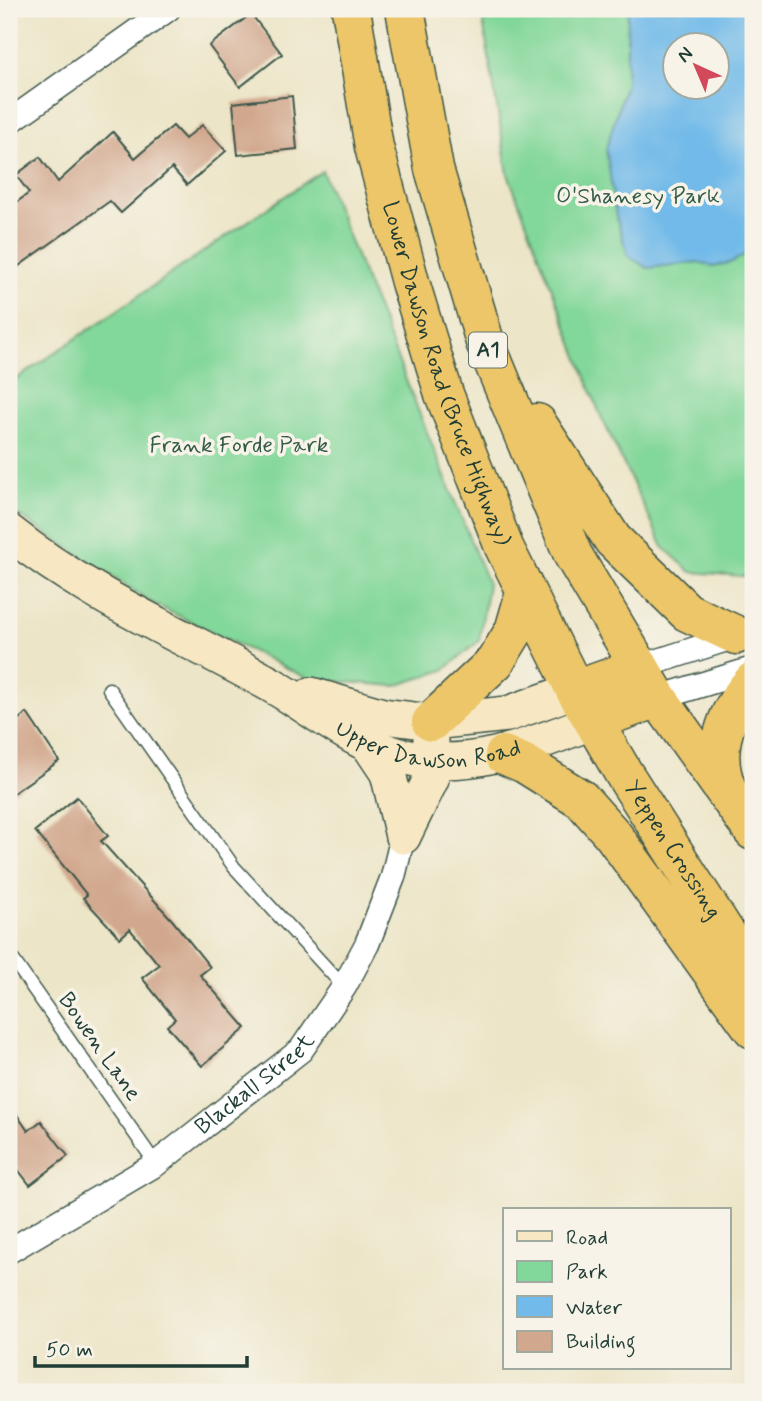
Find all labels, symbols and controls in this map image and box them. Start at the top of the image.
north arrow [660,32,730,102]
text: N [672,41,698,68]
park label: O'Shanesy Park [556,182,720,212]
street label: Lower Dawson Road (Bruce Highway) [374,198,517,550]
road number: A1 [469,332,507,368]
park label: Frank Forde Park [150,431,328,461]
street label: Upper Dawson Road [329,714,525,776]
street label: Yeppen Crossing [617,775,728,925]
street label: Bowen Lane [51,987,147,1107]
street label: Blackall Street [189,1028,323,1142]
legend [503,1208,730,1370]
text: Road [566,1224,608,1252]
text: Park [566,1258,608,1286]
text: Water [566,1294,622,1322]
scale bar [35,1324,247,1368]
text: Building [566,1328,636,1358]
text: 50 m [46,1336,93,1364]

